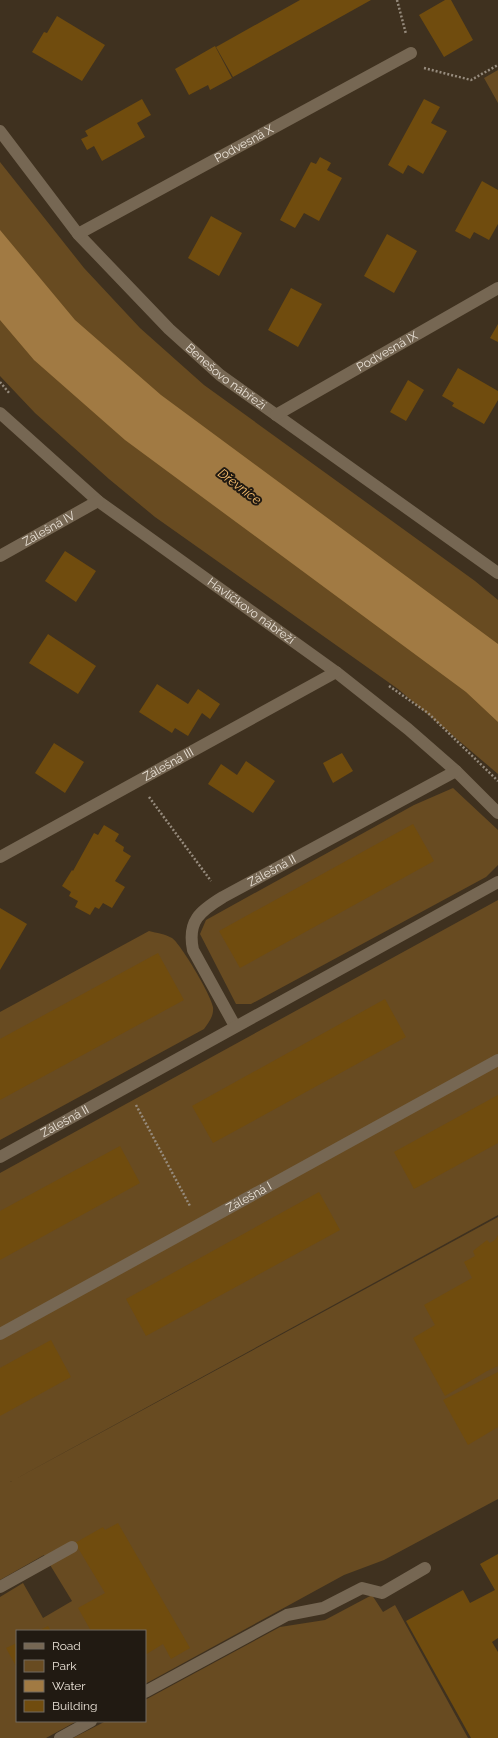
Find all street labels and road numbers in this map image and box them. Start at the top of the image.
street label: Podvesná X [212,122,276,165]
street label: Podvesná IX [354,328,421,374]
street label: Benešovo nábřeží [183,340,269,413]
street label: Zálešná IV [20,508,78,549]
street label: Havlíčkovo nábřeží [205,575,297,647]
street label: Zálešná III [140,745,196,784]
street label: Zálešná II [245,852,298,889]
street label: Zálešná II [38,1102,91,1140]
street label: Zálešná I [224,1179,274,1215]

